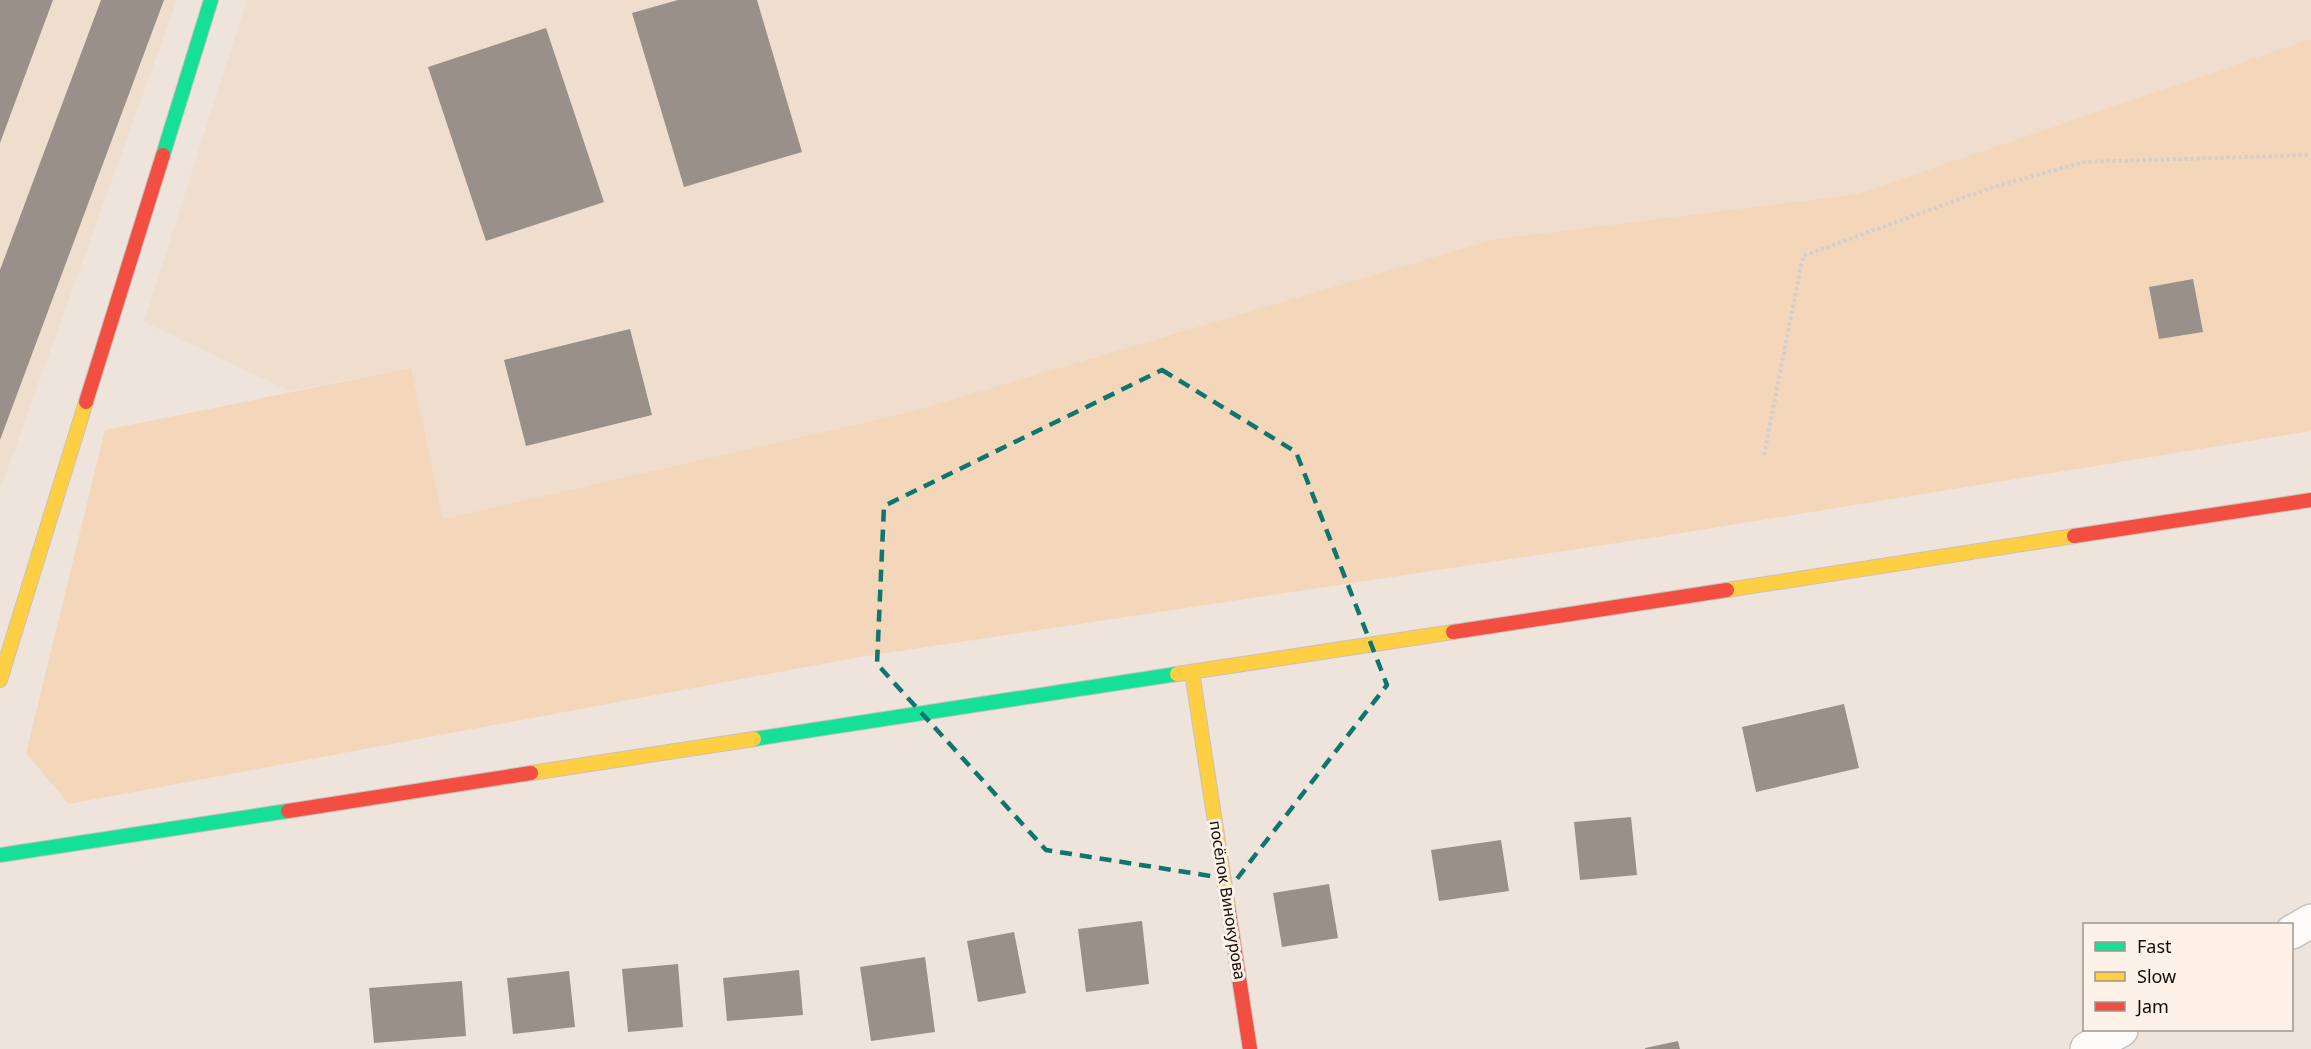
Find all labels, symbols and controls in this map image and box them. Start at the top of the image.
street label: посёлок Винокурова [1205,819,1251,981]
legend [2083,923,2293,1031]
text: Fast [2137,934,2172,958]
text: Slow [2137,964,2176,988]
text: Jam [2135,994,2169,1018]

